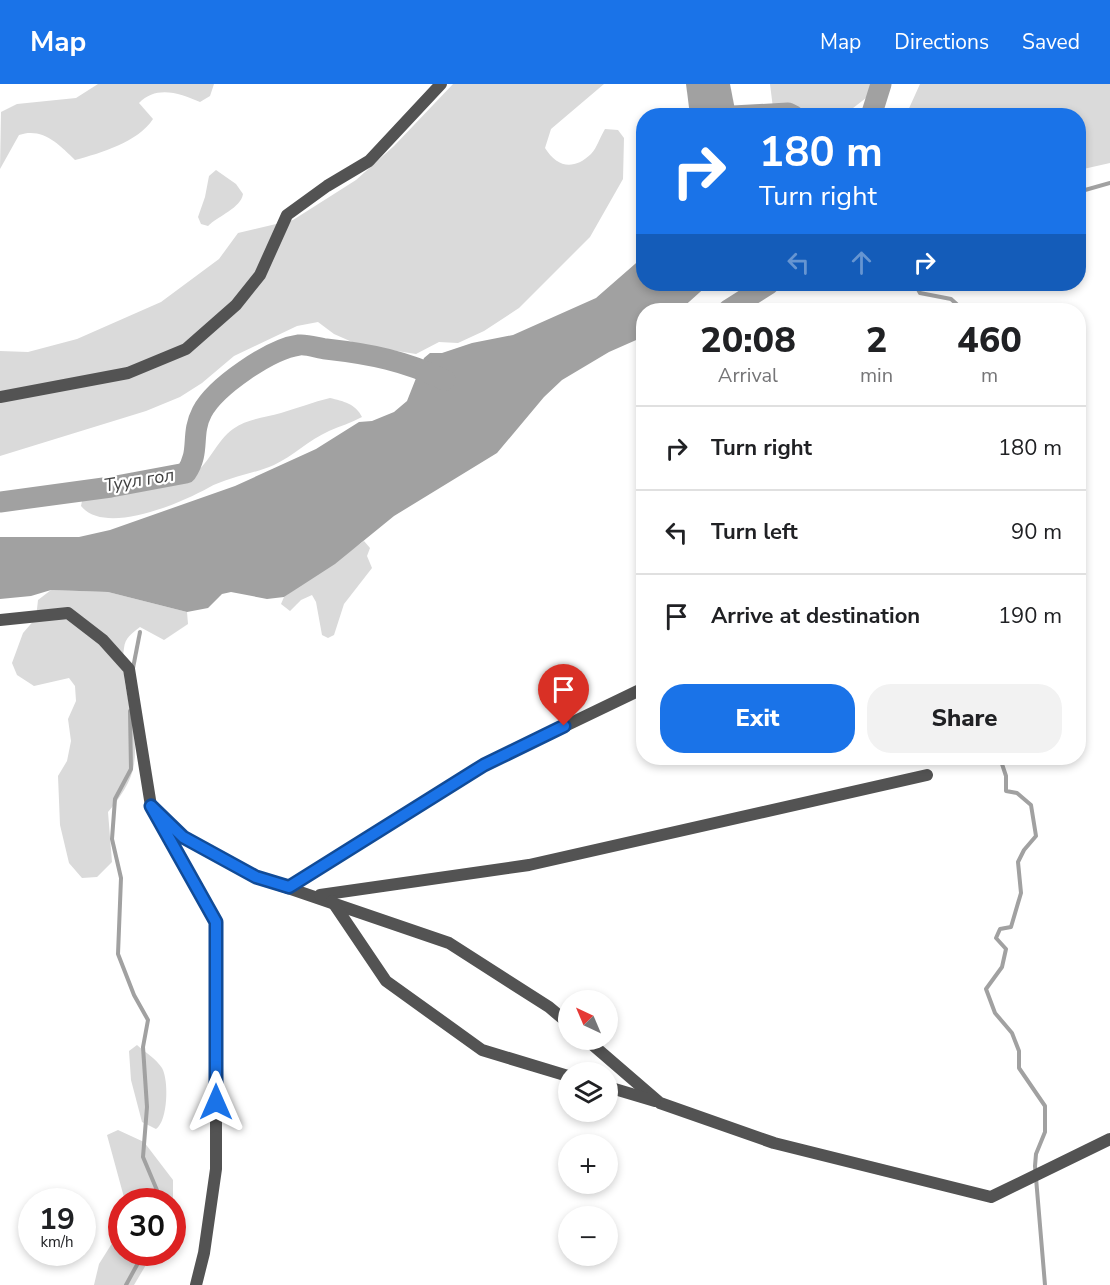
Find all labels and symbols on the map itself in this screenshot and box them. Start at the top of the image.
water label: Туул гол [102,463,176,497]
pin [538,664,589,726]
north arrow [558,990,618,1050]
position arrow [184,1070,248,1134]
speed limit sign: 30 [108,1188,186,1266]

